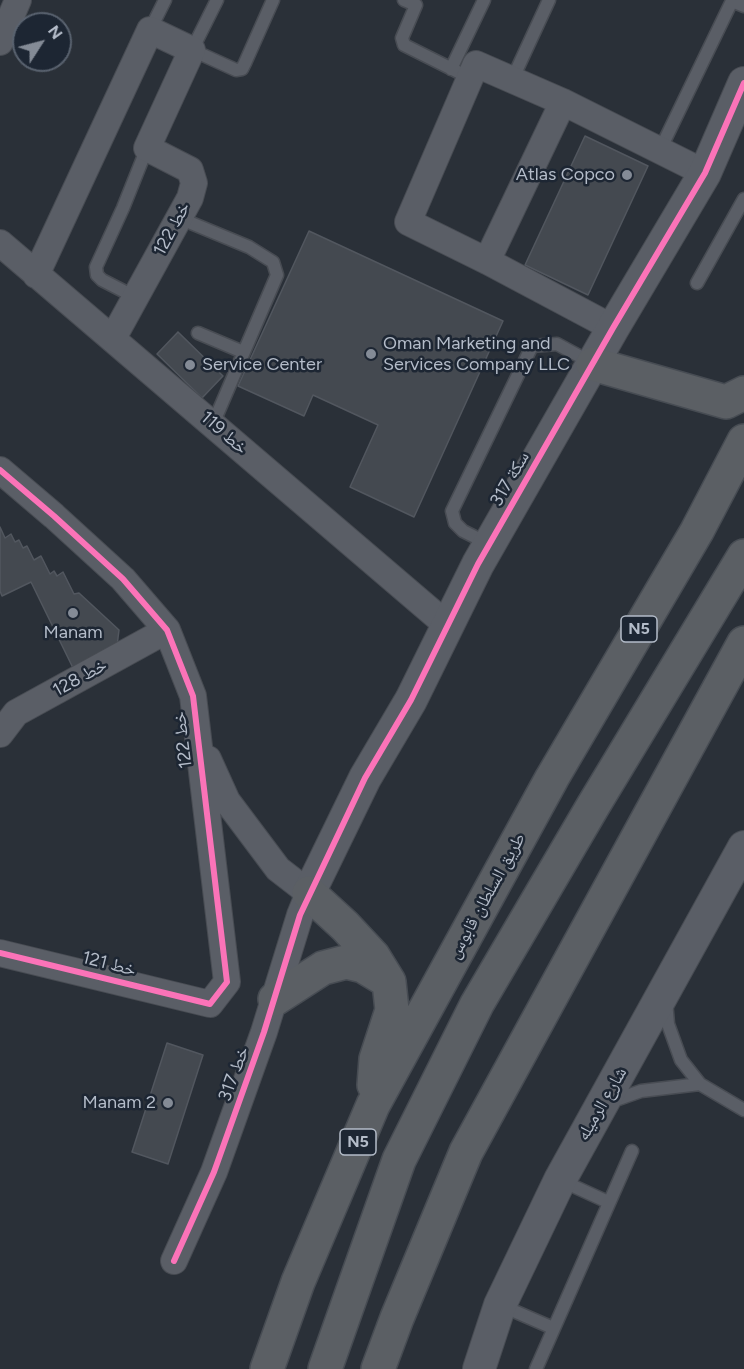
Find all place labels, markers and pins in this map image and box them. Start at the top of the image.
place label: Atlas Copco [516,164,615,186]
marker: Atlas Copco [620,168,634,182]
place label: Oman Marketing and Services Company LLC [383,333,570,376]
marker: Oman Marketing and Services Company LLC [364,347,378,361]
place label: Service Center [202,354,322,376]
marker: Service Center [183,358,197,372]
marker: Manam [66,606,80,620]
place label: Manam [44,622,102,644]
place label: Manam 2 [83,1092,156,1114]
marker: Manam 2 [161,1096,175,1110]

